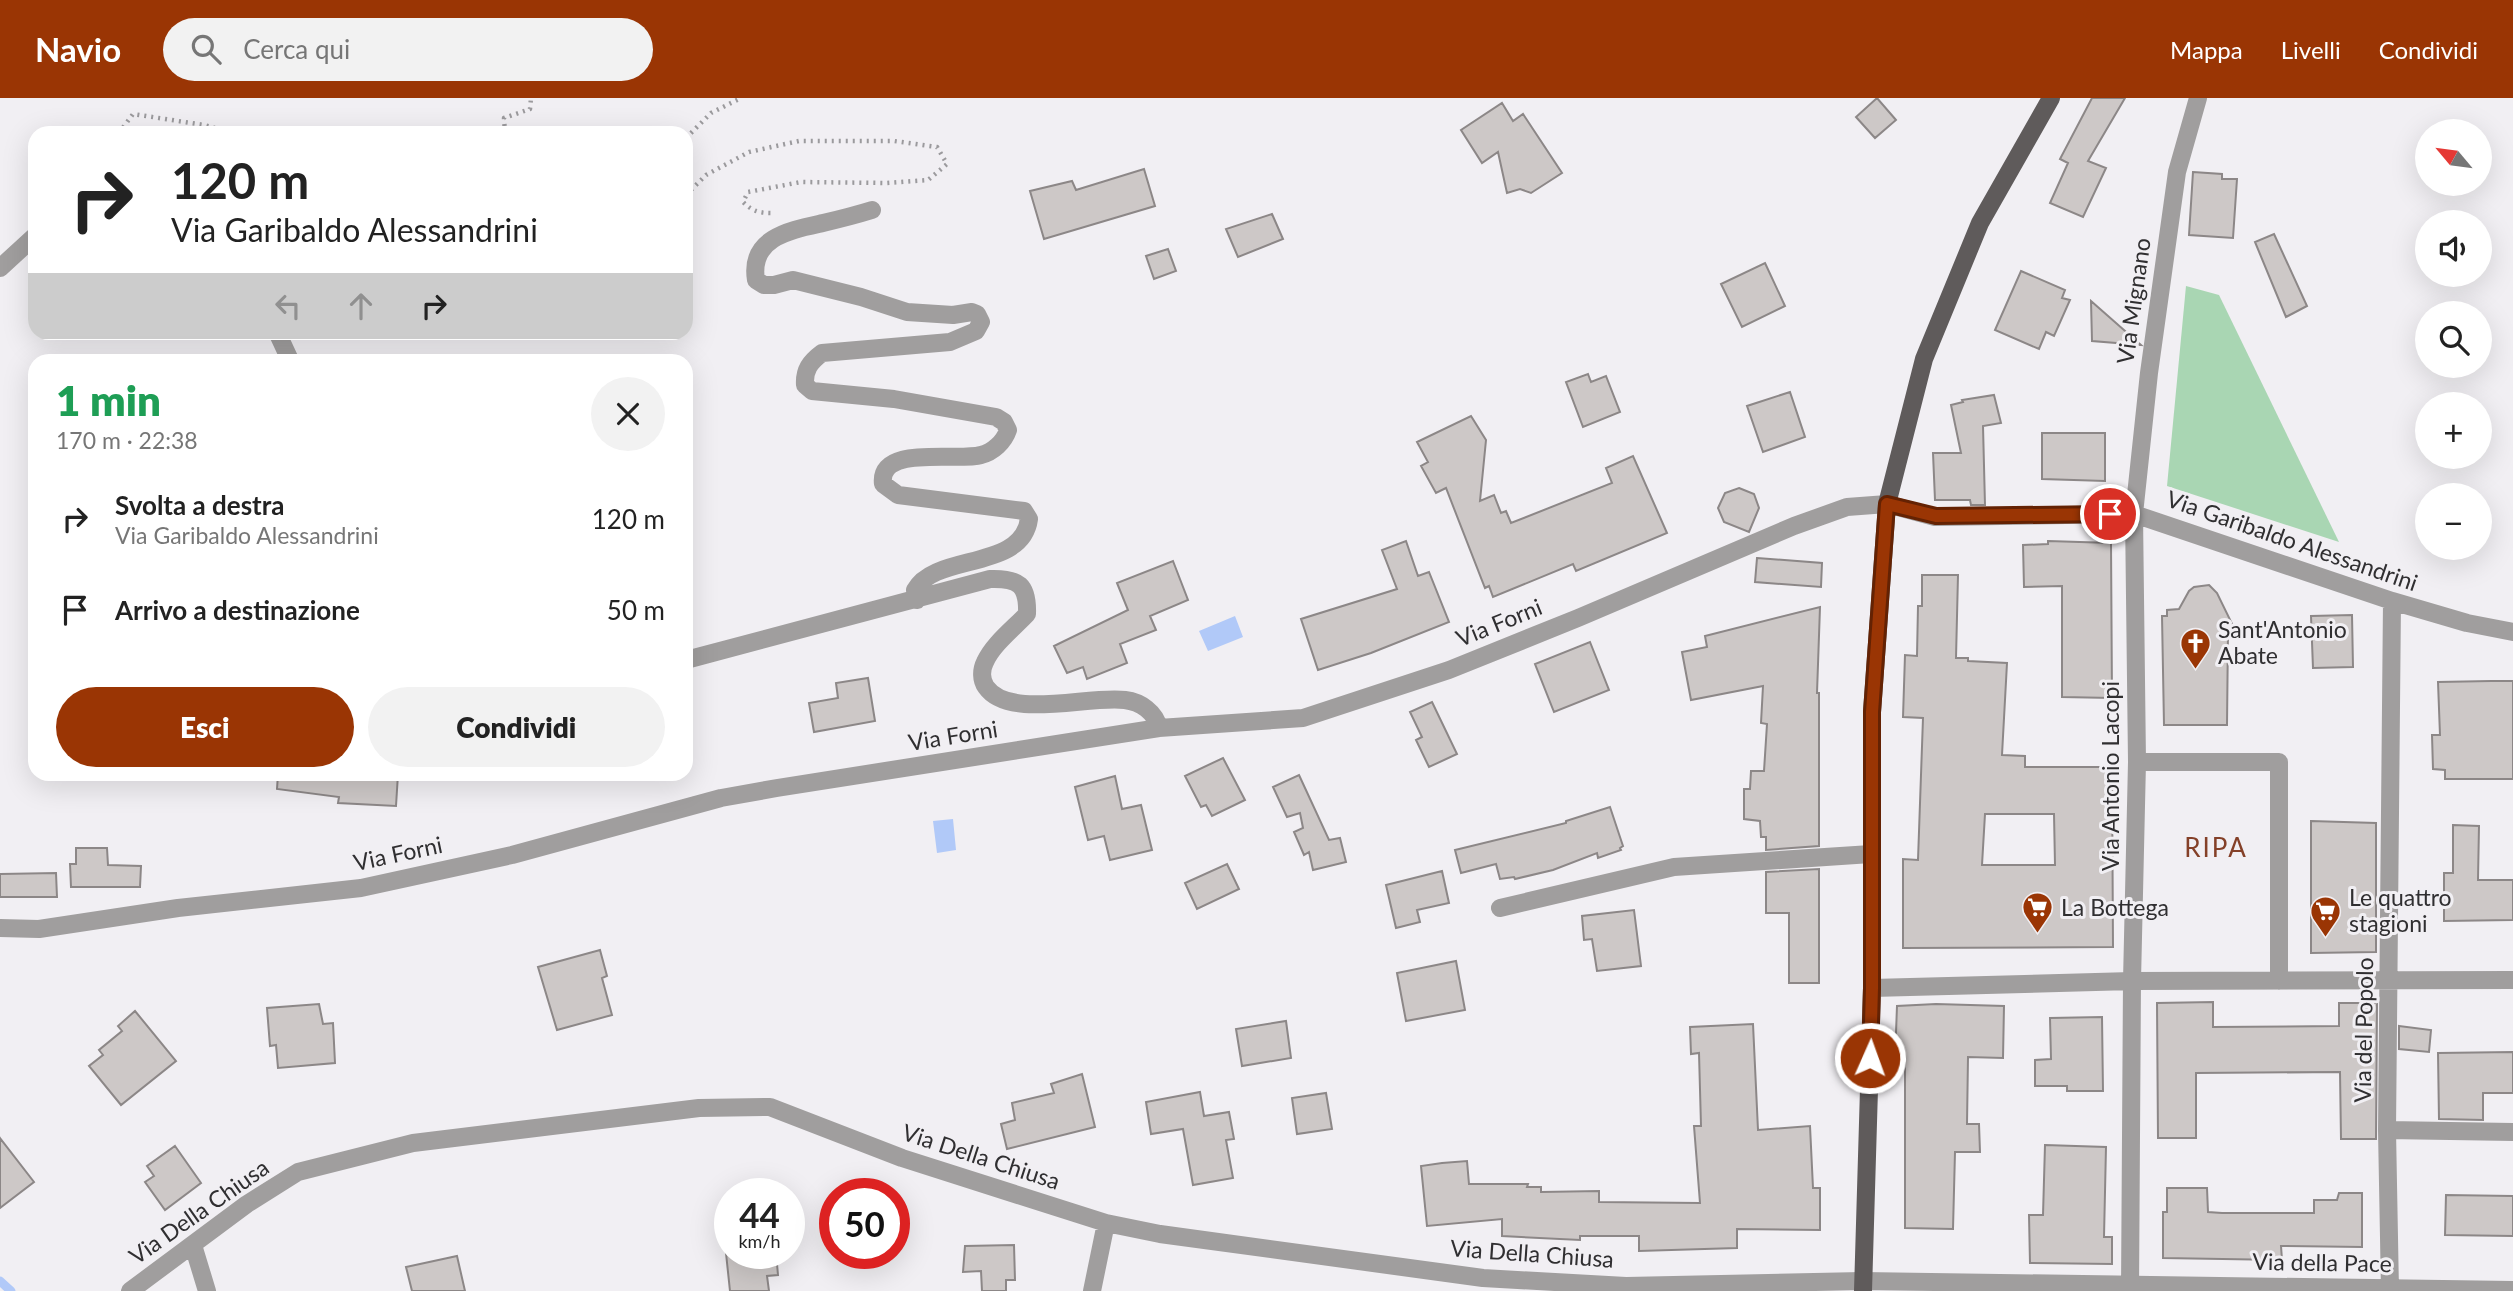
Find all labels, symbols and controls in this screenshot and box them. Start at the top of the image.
search box [163,18,653,81]
text: Navio [35,29,121,69]
icon: search [187,30,225,68]
text: Cerca qui [243,33,350,65]
text: Mappa [2170,35,2243,64]
text: Livelli [2281,35,2341,64]
text: Condividi [2379,35,2478,64]
north arrow [2415,119,2492,196]
map controls [2415,119,2492,560]
text: 120 m [171,151,309,209]
icon: right [56,154,147,245]
text: Via Garibaldo Alessandrini [171,210,538,249]
button: sound [2415,210,2492,287]
street label: Via Mignano [2110,236,2156,366]
icon: left [269,287,307,325]
icon: ahead [342,287,380,325]
icon: right [415,287,453,325]
button: search [2415,301,2492,378]
text: 1 min [56,375,161,425]
button: close [591,377,665,451]
button: + [2415,392,2492,469]
text: 170 m · 22:38 [56,426,198,454]
button: − [2415,483,2492,560]
pin [2080,484,2140,544]
street label: Via Garibaldo Alessandrini [2163,484,2422,596]
text: Svolta a destra [115,489,285,521]
icon: arrive [2091,495,2129,533]
icon: right [56,500,94,538]
text: 120 m [592,503,665,535]
text: Via Garibaldo Alessandrini [115,521,379,549]
icon: arrive [56,591,94,629]
street label: Via Forni [1452,592,1546,652]
text: Arrivo a destinazione [115,594,360,626]
text: 50 m [607,594,665,626]
place label: Sant'Antonio Abate [2218,615,2347,669]
church icon: Sant'Antonio Abate [2178,626,2212,670]
street label: Via Antonio Lacopi [2096,681,2124,871]
button: Esci [56,687,354,767]
button: Condividi [368,687,665,767]
street label: Via Forni [906,714,1000,756]
street label: Via Forni [351,830,445,876]
district label: RIPA [2184,831,2248,863]
place label: Le quattro stagioni [2349,883,2452,937]
supermarket icon: La Bottega [2021,891,2055,935]
place label: La Bottega [2061,893,2169,921]
supermarket icon: Le quattro stagioni [2309,894,2343,938]
street label: Via del Popolo [2348,957,2378,1103]
position arrow [1833,1021,1907,1095]
street label: Via Della Chiusa [899,1117,1064,1195]
street label: Via Della Chiusa [123,1153,274,1270]
speed limit sign: 50 [819,1178,910,1269]
text: 44 [739,1193,780,1235]
text: km/h [738,1230,781,1252]
street label: Via Della Chiusa [1449,1233,1615,1273]
street label: Via della Pace [2252,1247,2392,1277]

